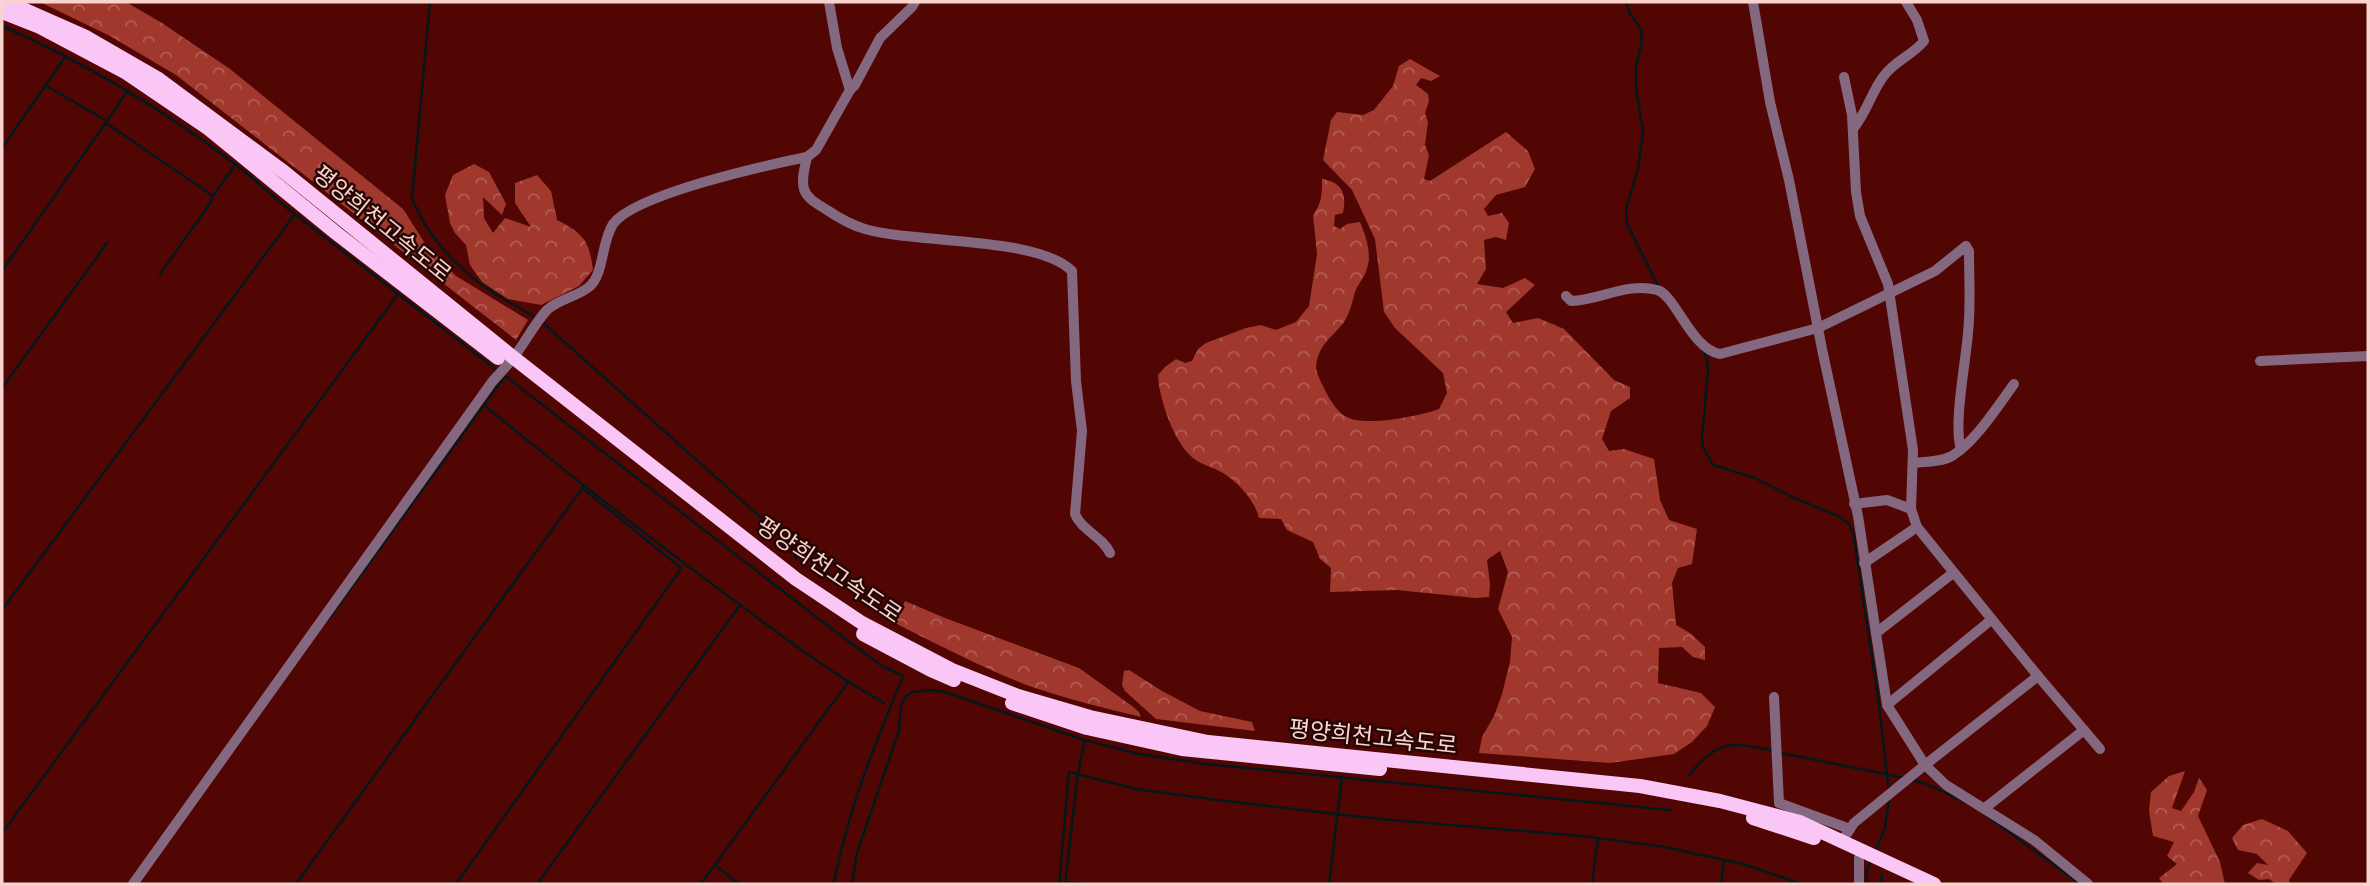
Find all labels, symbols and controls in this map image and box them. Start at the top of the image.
street label: 평양희천고속도로 [308,159,458,287]
street label: 평양희천고속도로 [752,510,908,628]
street label: 평양희천고속도로 [1287,713,1459,759]

